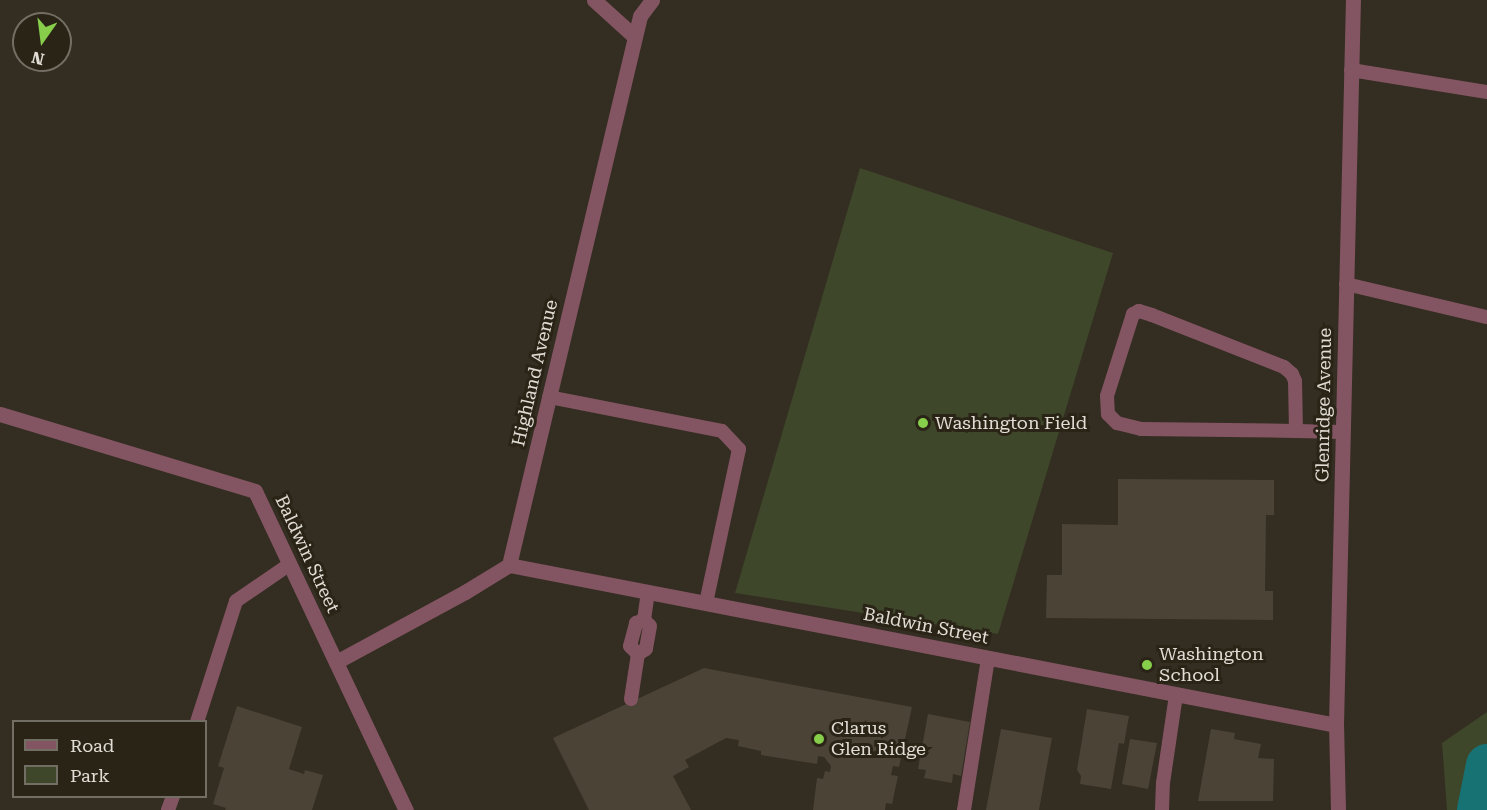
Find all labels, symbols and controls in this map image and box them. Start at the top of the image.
north arrow [12,12,72,72]
text: N [30,47,46,69]
street label: Highland Avenue [508,298,562,448]
street label: Glenridge Avenue [1312,328,1336,482]
place label: Washington Field [935,412,1087,434]
marker: Washington Field [916,416,930,430]
street label: Baldwin Street [270,492,344,616]
street label: Baldwin Street [861,603,991,649]
place label: Washington School [1159,644,1263,686]
marker: Washington School [1140,658,1154,672]
place label: Clarus Glen Ridge [831,718,926,760]
legend [12,720,207,798]
marker: Clarus Glen Ridge [812,732,826,746]
text: Road [70,735,114,756]
text: Park [70,765,110,786]

